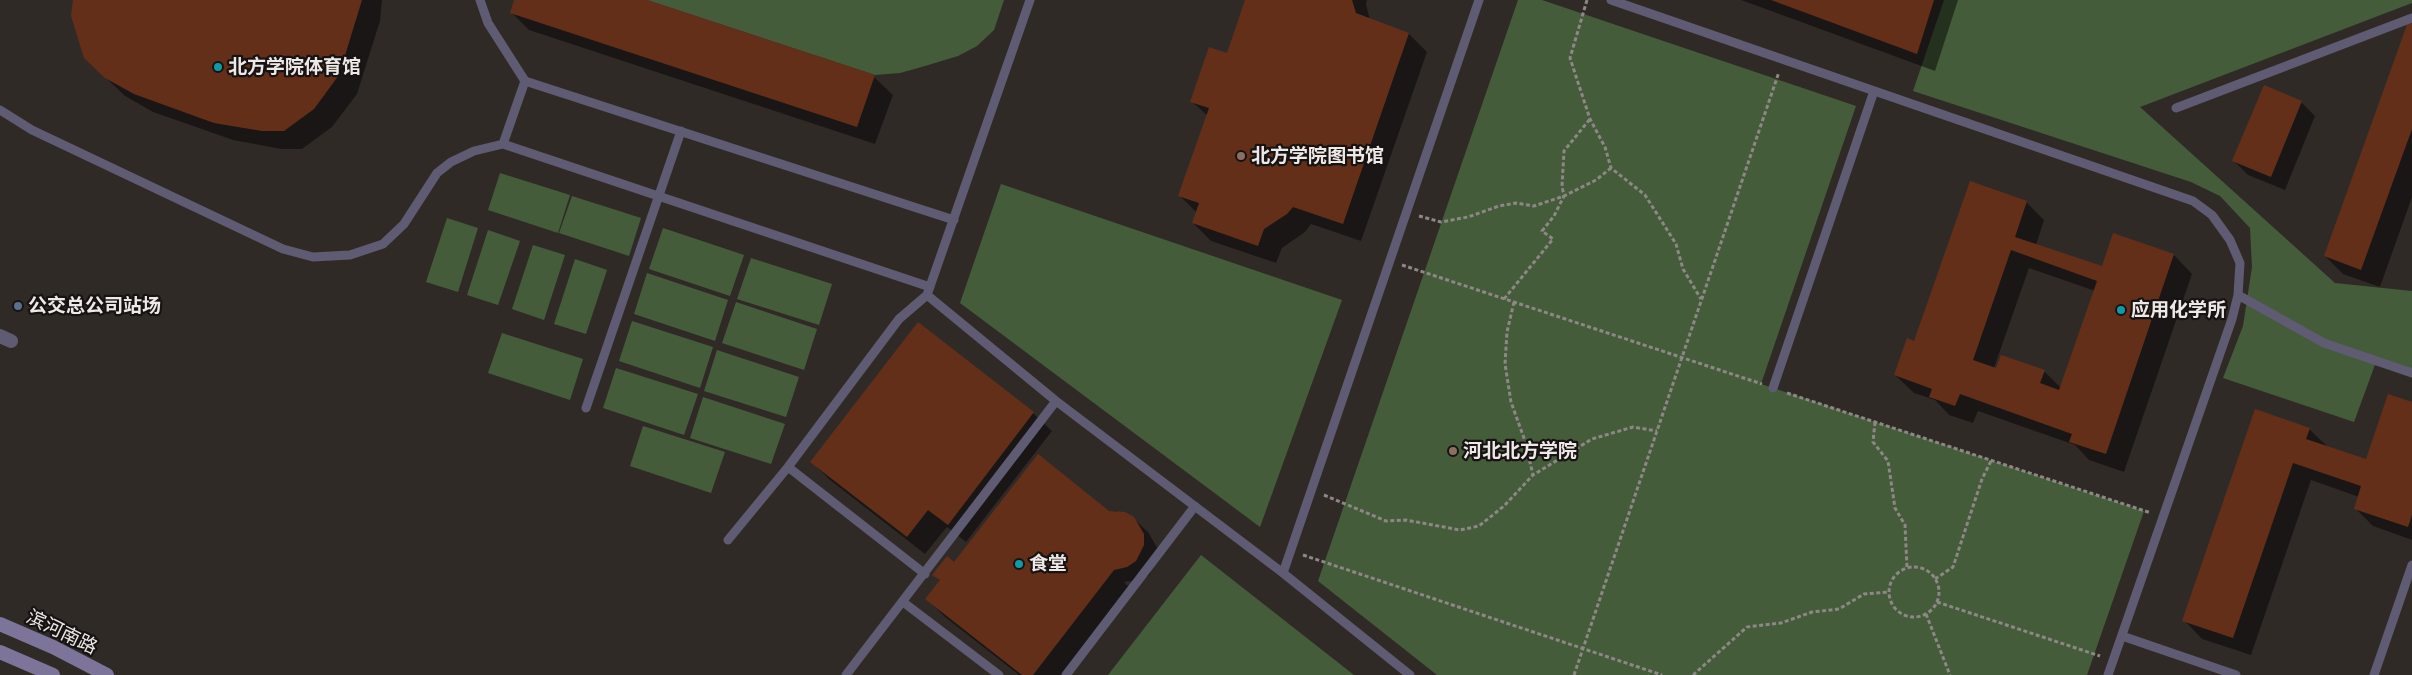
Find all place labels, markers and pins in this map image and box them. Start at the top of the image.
place label: 北方学院体育馆 [228,56,361,78]
marker: 北方学院体育馆 [212,61,224,73]
place label: 北方学院图书馆 [1251,145,1384,167]
marker: 北方学院图书馆 [1235,150,1247,162]
place label: 公交总公司站场 [28,295,161,317]
place label: 应用化学所 [2131,299,2226,321]
marker: 公交总公司站场 [12,300,24,312]
marker: 应用化学所 [2115,304,2127,316]
place label: 河北北方学院 [1463,440,1577,462]
marker: 河北北方学院 [1447,445,1459,457]
place label: 食堂 [1029,553,1067,575]
marker: 食堂 [1013,558,1025,570]

